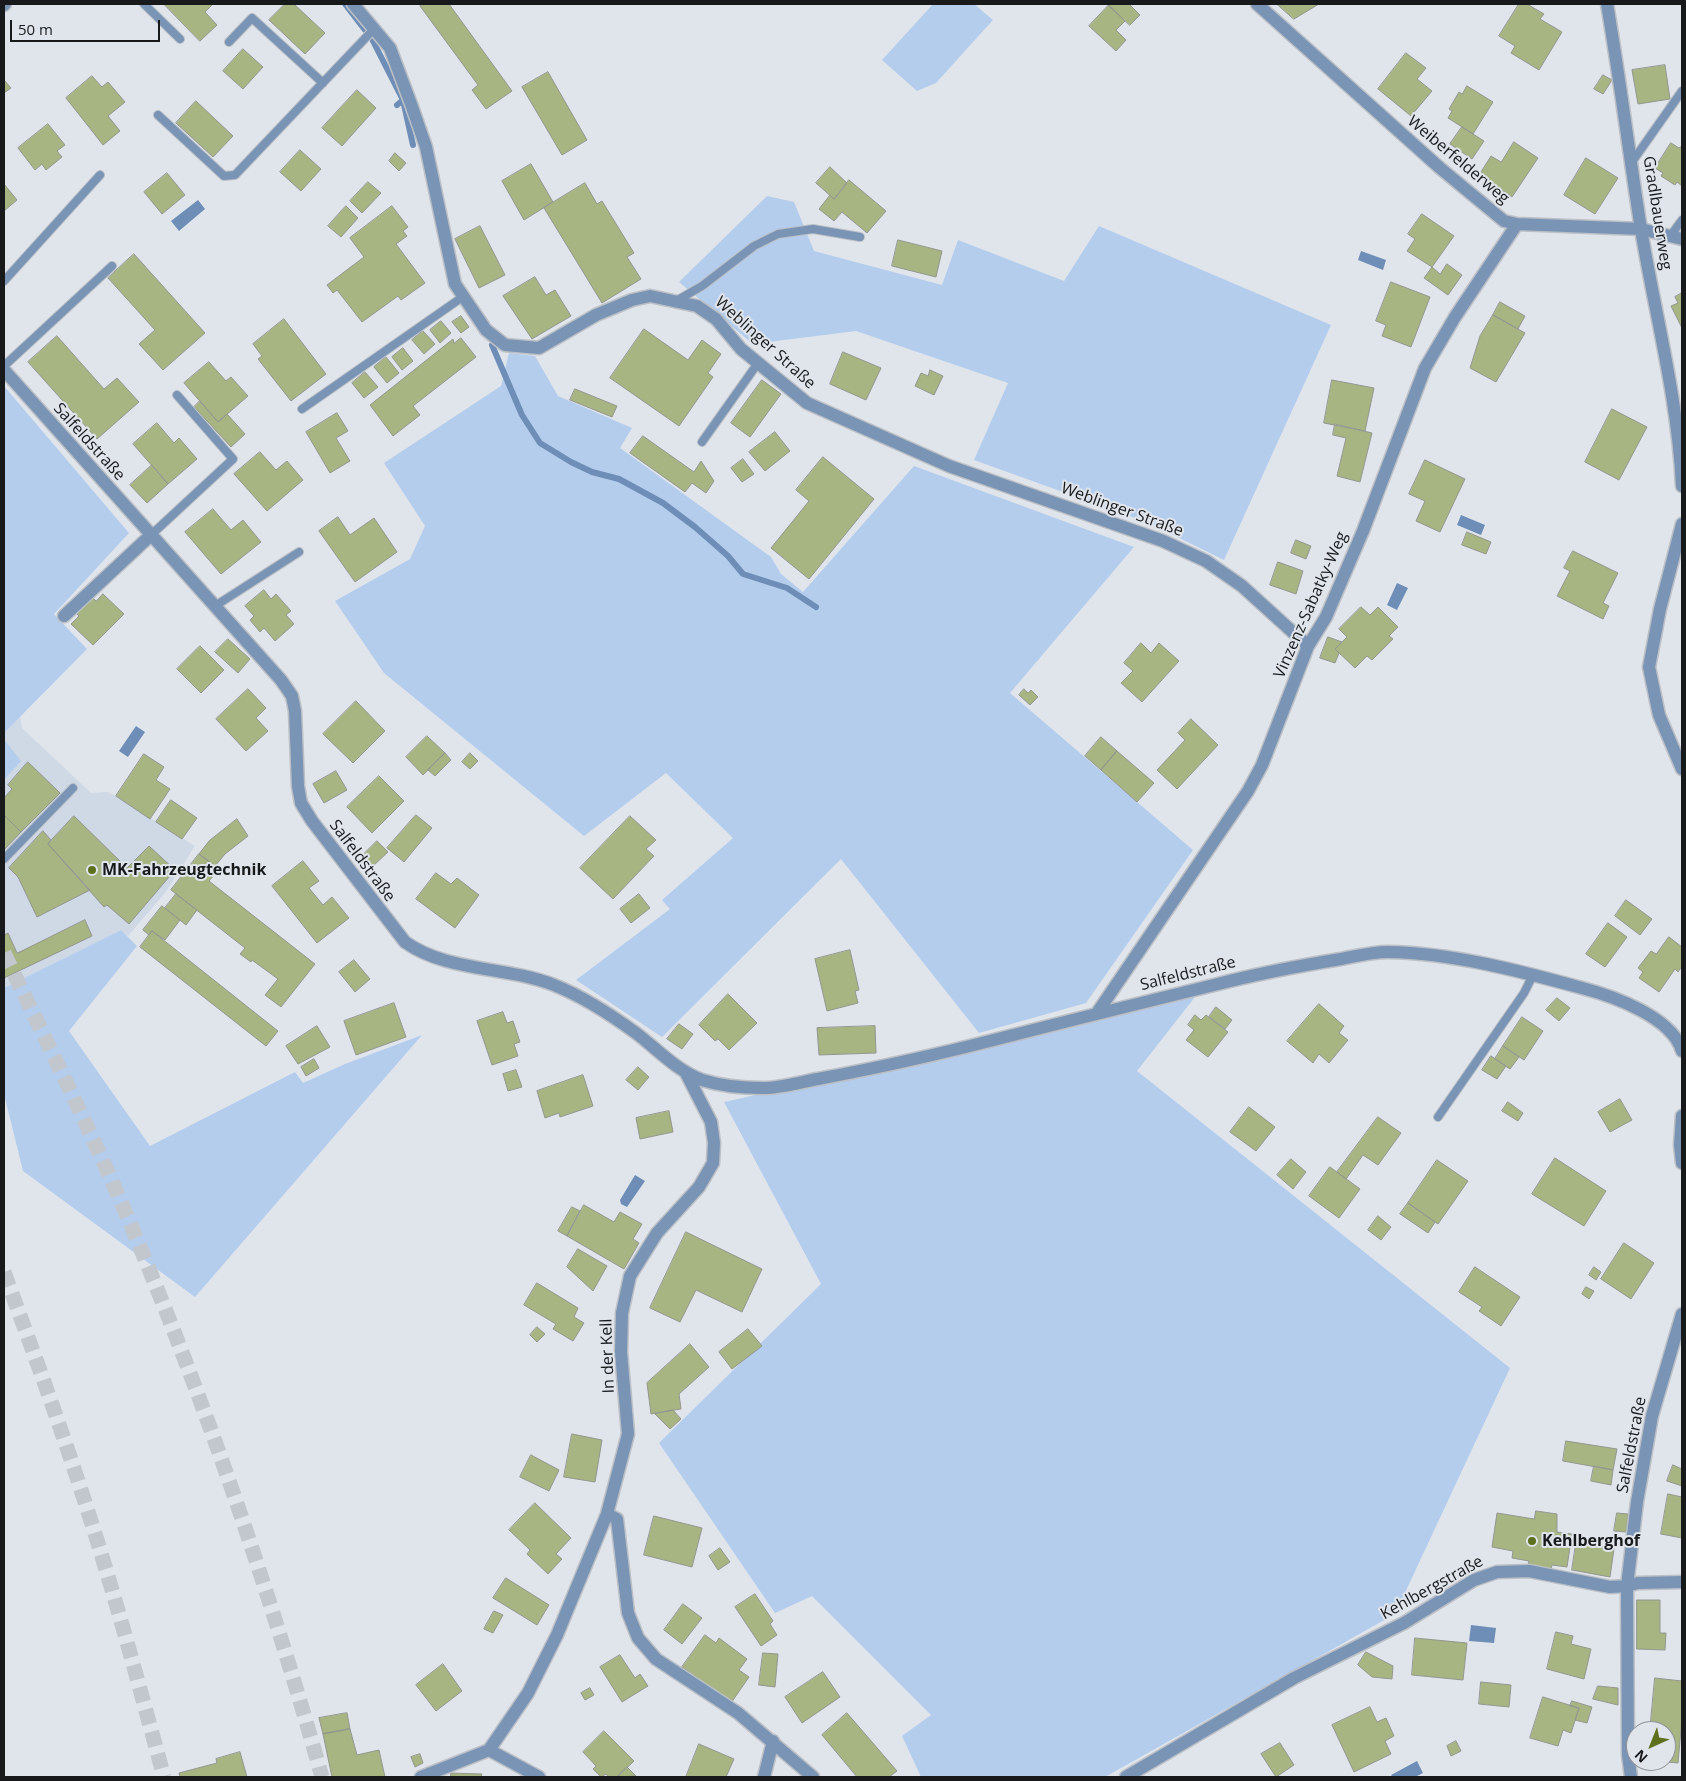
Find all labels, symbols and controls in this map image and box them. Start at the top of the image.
scale bar [12,10,162,42]
text: 50 m [18,19,53,39]
street label: Weiberfelderweg [1403,112,1513,208]
street label: Gradlbauerweg [1639,155,1675,271]
street label: Weblinger Straße [711,293,819,393]
street label: Salfeldstraße [49,399,129,485]
street label: Weblinger Straße [1058,479,1186,541]
street label: Vinzenz-Sabatky-Weg [1270,529,1352,681]
street label: Salfeldstraße [325,816,399,906]
place label: MK-Fahrzeugtechnik [102,860,266,880]
marker: MK-Fahrzeugtechnik [86,864,98,876]
street label: Salfeldstraße [1138,953,1238,995]
street label: In der Kell [597,1318,619,1394]
street label: Salfeldstraße [1613,1395,1651,1495]
place label: Kehlberghof [1542,1531,1640,1551]
marker: Kehlberghof [1526,1535,1538,1547]
street label: Kehlbergstraße [1377,1552,1487,1624]
north arrow [1626,1721,1676,1771]
text: N [1630,1746,1652,1767]

